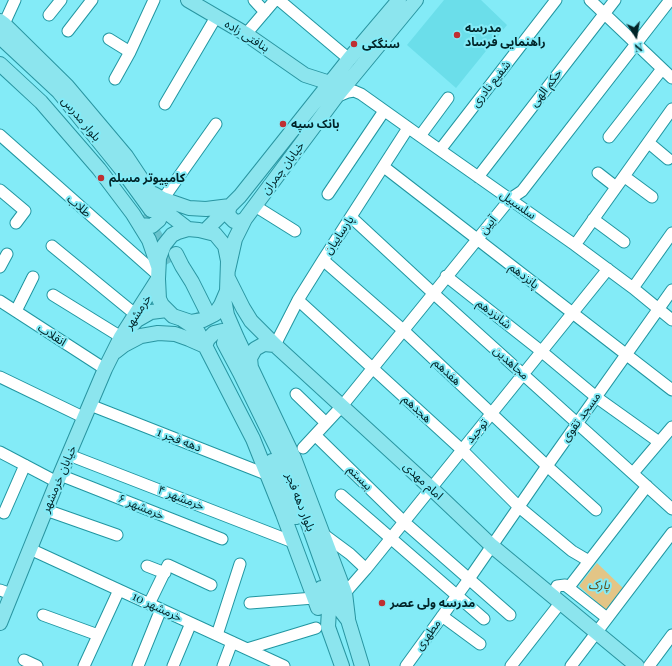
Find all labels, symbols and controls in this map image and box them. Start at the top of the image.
north arrow [616,16,656,56]
street label: بنافتی زاده [222,17,272,55]
place label: مدرسه راهنمایی فرساد [465,21,546,49]
marker: مدرسه راهنمایی فرساد [452,30,462,40]
place label: سنگکی [362,37,400,51]
marker: سنگکی [349,39,359,49]
text: N [633,40,644,56]
street label: شفیع نادری [468,58,514,110]
street label: حکم الهی [527,66,565,110]
street label: بلوار مدرس [58,94,104,144]
place label: بانک سپه [291,117,340,131]
marker: بانک سپه [278,119,288,129]
street label: خیابان چمران [258,139,308,197]
place label: کامپیوتر مسلم [109,171,185,185]
marker: کامپیوتر مسلم [96,173,106,183]
street label: سلسبیل [497,187,539,223]
street label: طلاب [64,192,94,220]
street label: پارساییان [321,213,357,257]
street label: آیین [476,213,500,237]
street label: پانزدهم [506,260,542,292]
street label: خرمشهر [121,292,155,332]
street label: شانزدهم [474,296,514,332]
street label: انقلاب [35,320,69,350]
street label: مجاهدین [490,343,532,383]
street label: هفدهم [430,356,464,388]
street label: مسجد تقوی [558,389,604,445]
street label: هجدهم [399,392,435,426]
street label: توحید [463,416,491,446]
street label: دهه فجر 1 [155,425,203,455]
street label: خیابان خرمشهر [38,443,80,515]
street label: امام مهدی [400,459,446,503]
street label: بیستم [345,463,375,493]
street label: بلوار دهه فجر [282,471,318,533]
street label: خرمشهر ۴ [156,483,206,513]
street label: خرمشهر ۶ [116,491,166,523]
park label: پارک [588,578,610,592]
street label: خرمشهر 10 [130,589,184,625]
place label: مدرسه ولی عصر [390,596,475,610]
marker: مدرسه ولی عصر [377,598,387,608]
street label: مطهری [412,617,444,653]

